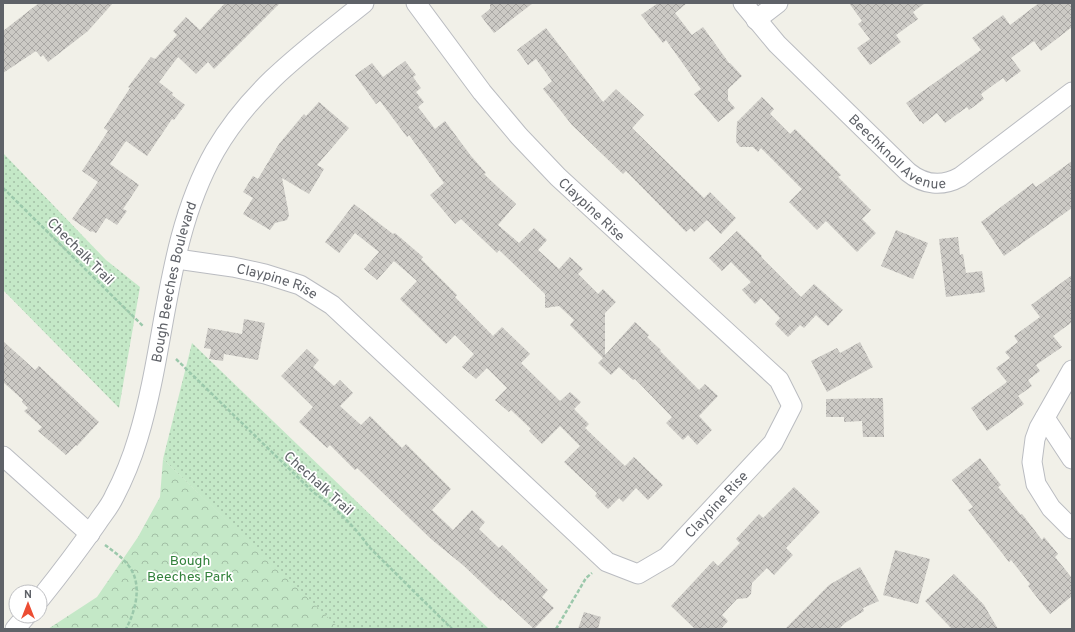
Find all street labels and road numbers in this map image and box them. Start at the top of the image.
street label: Beechknoll Avenue [844,111,947,193]
street label: Claypine Rise [554,175,628,245]
street label: Bough Beeches Boulevard [149,200,201,364]
street label: Chechalk Trail [43,215,117,289]
street label: Claypine Rise [235,261,320,304]
street label: Chechalk Trail [280,448,356,520]
street label: Claypine Rise [682,468,752,542]

